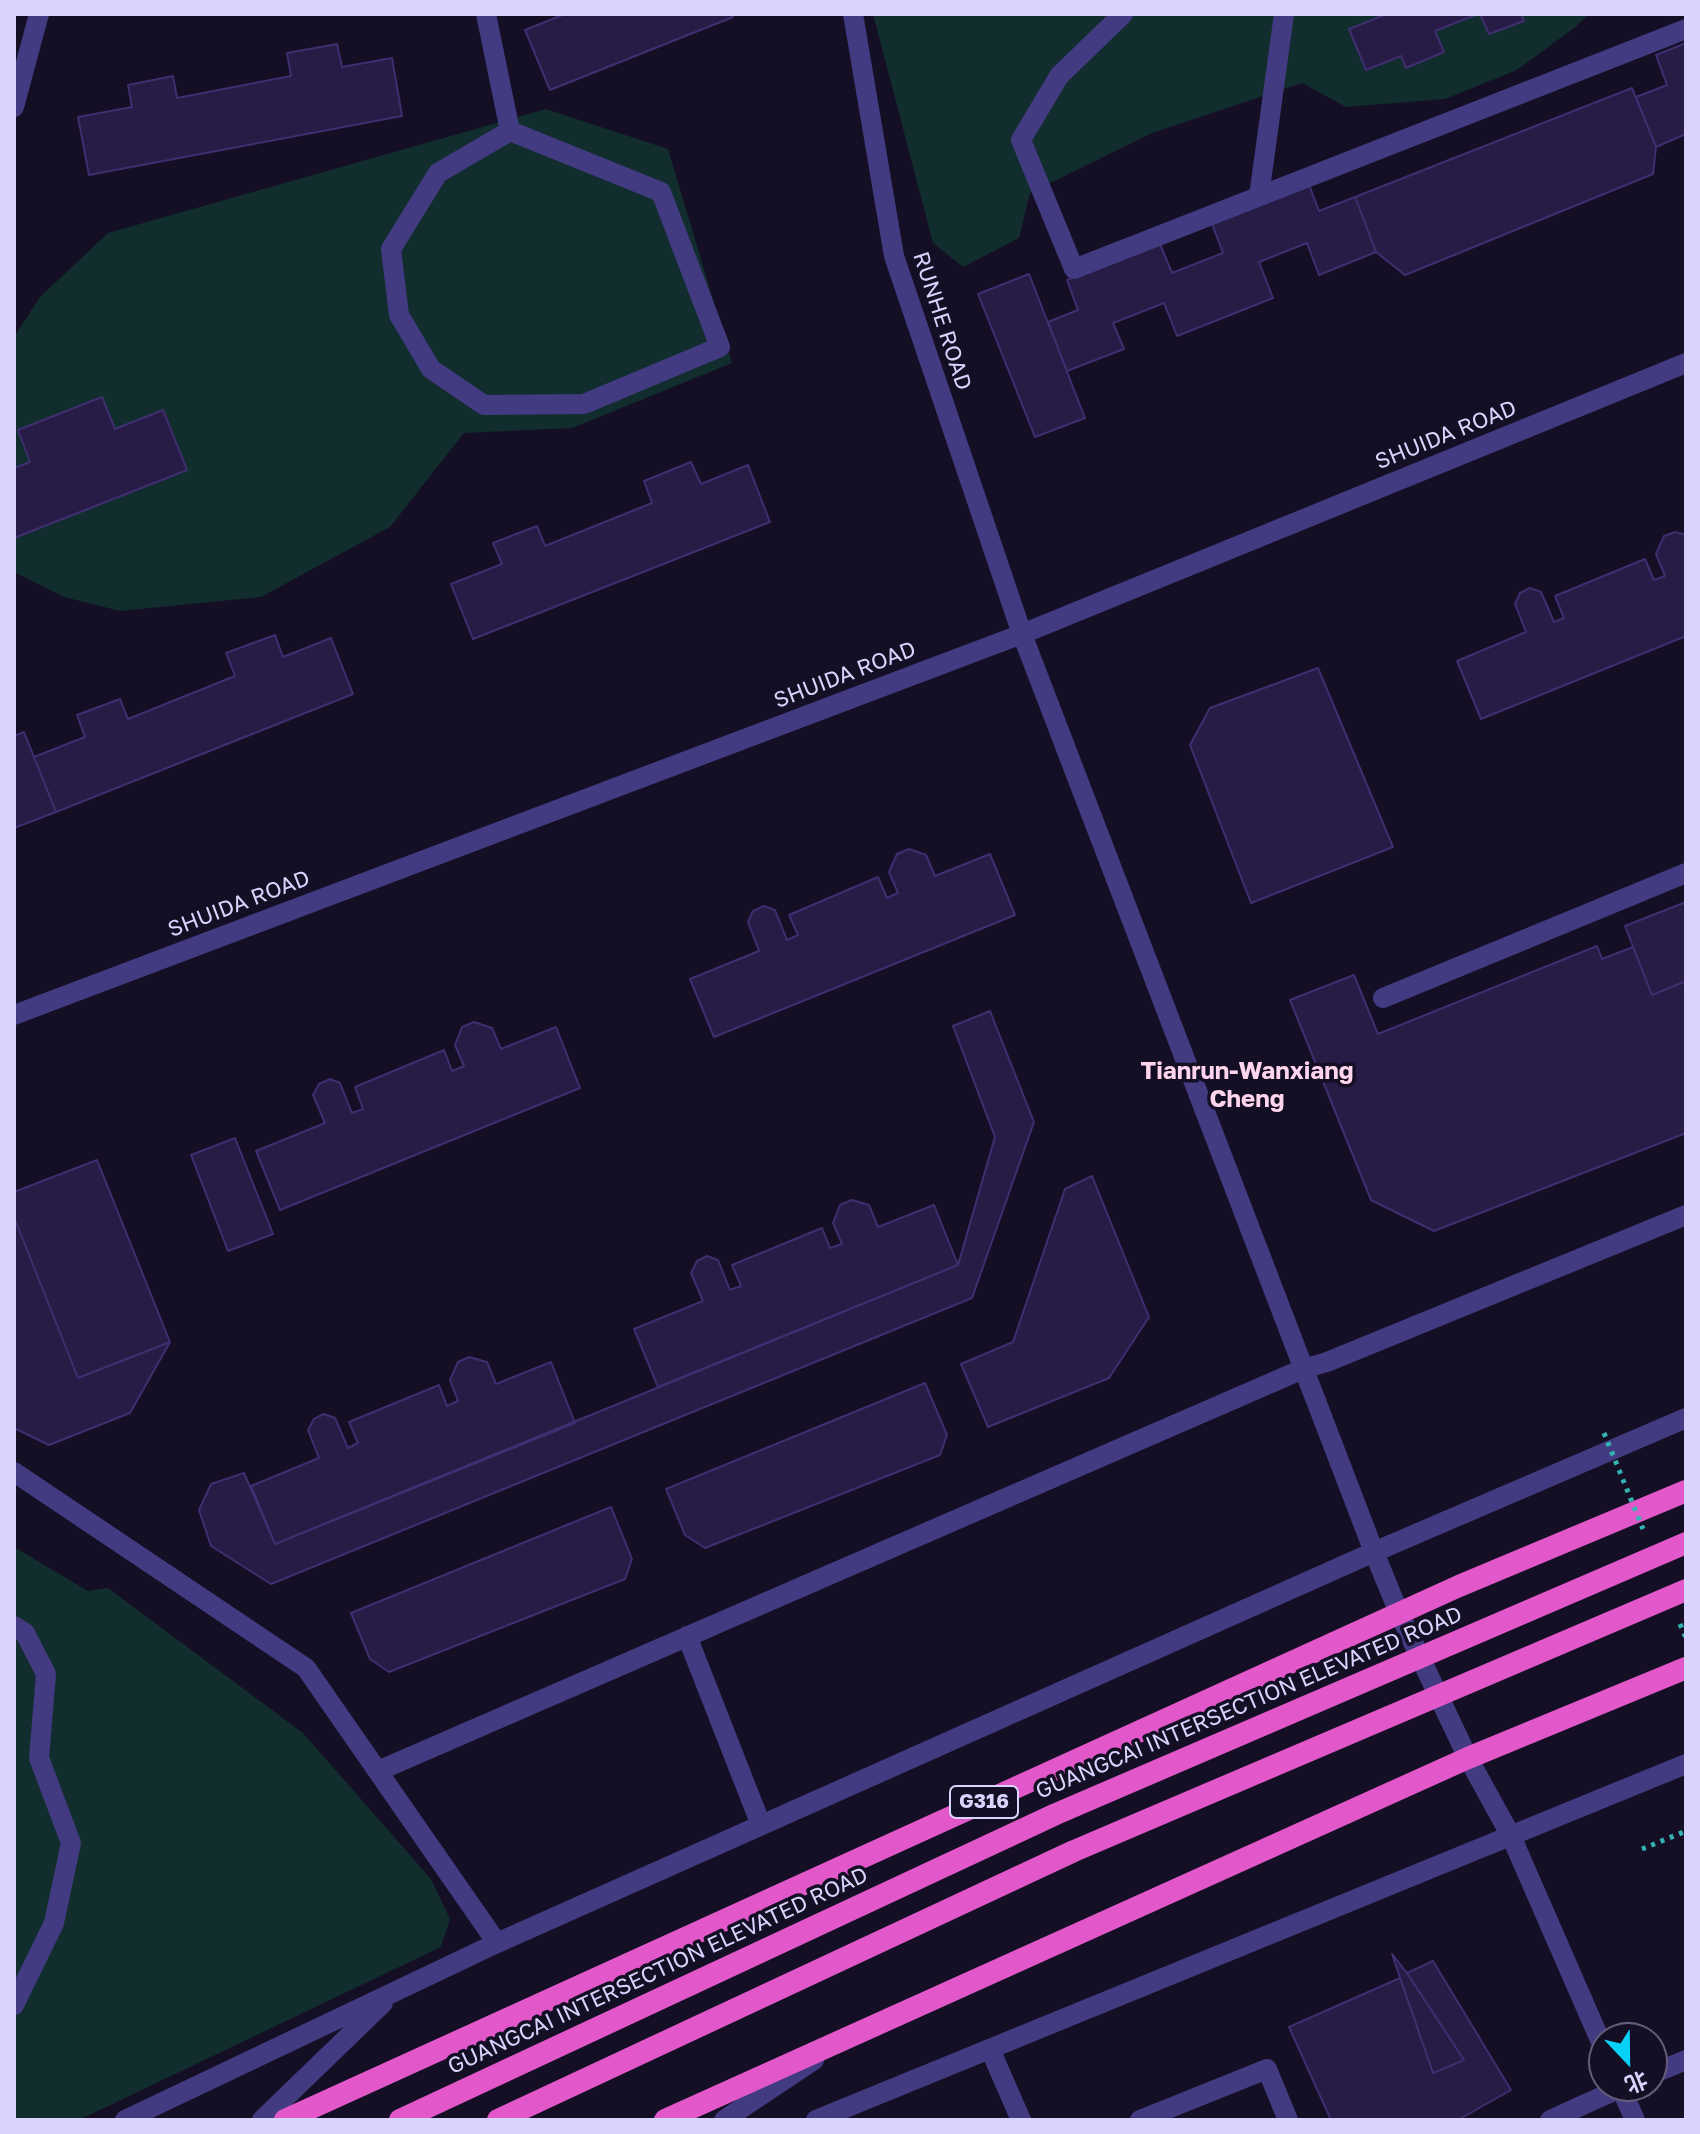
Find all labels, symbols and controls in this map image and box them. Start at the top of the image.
street label: RUNHE ROAD [907,248,977,394]
street label: SHUIDA ROAD [1372,395,1520,475]
street label: SHUIDA ROAD [770,636,920,714]
street label: SHUIDA ROAD [164,865,314,943]
district label: Tianrun-Wanxiang Cheng [1141,1057,1353,1113]
street label: GUANGCAI INTERSECTION ELEVATED ROAD [1032,1601,1466,1805]
road number: G316 [950,1786,1018,1818]
street label: GUANGCAI INTERSECTION ELEVATED ROAD [444,1862,872,2080]
north arrow [1588,2022,1668,2102]
text: 北 [1621,2066,1652,2099]

